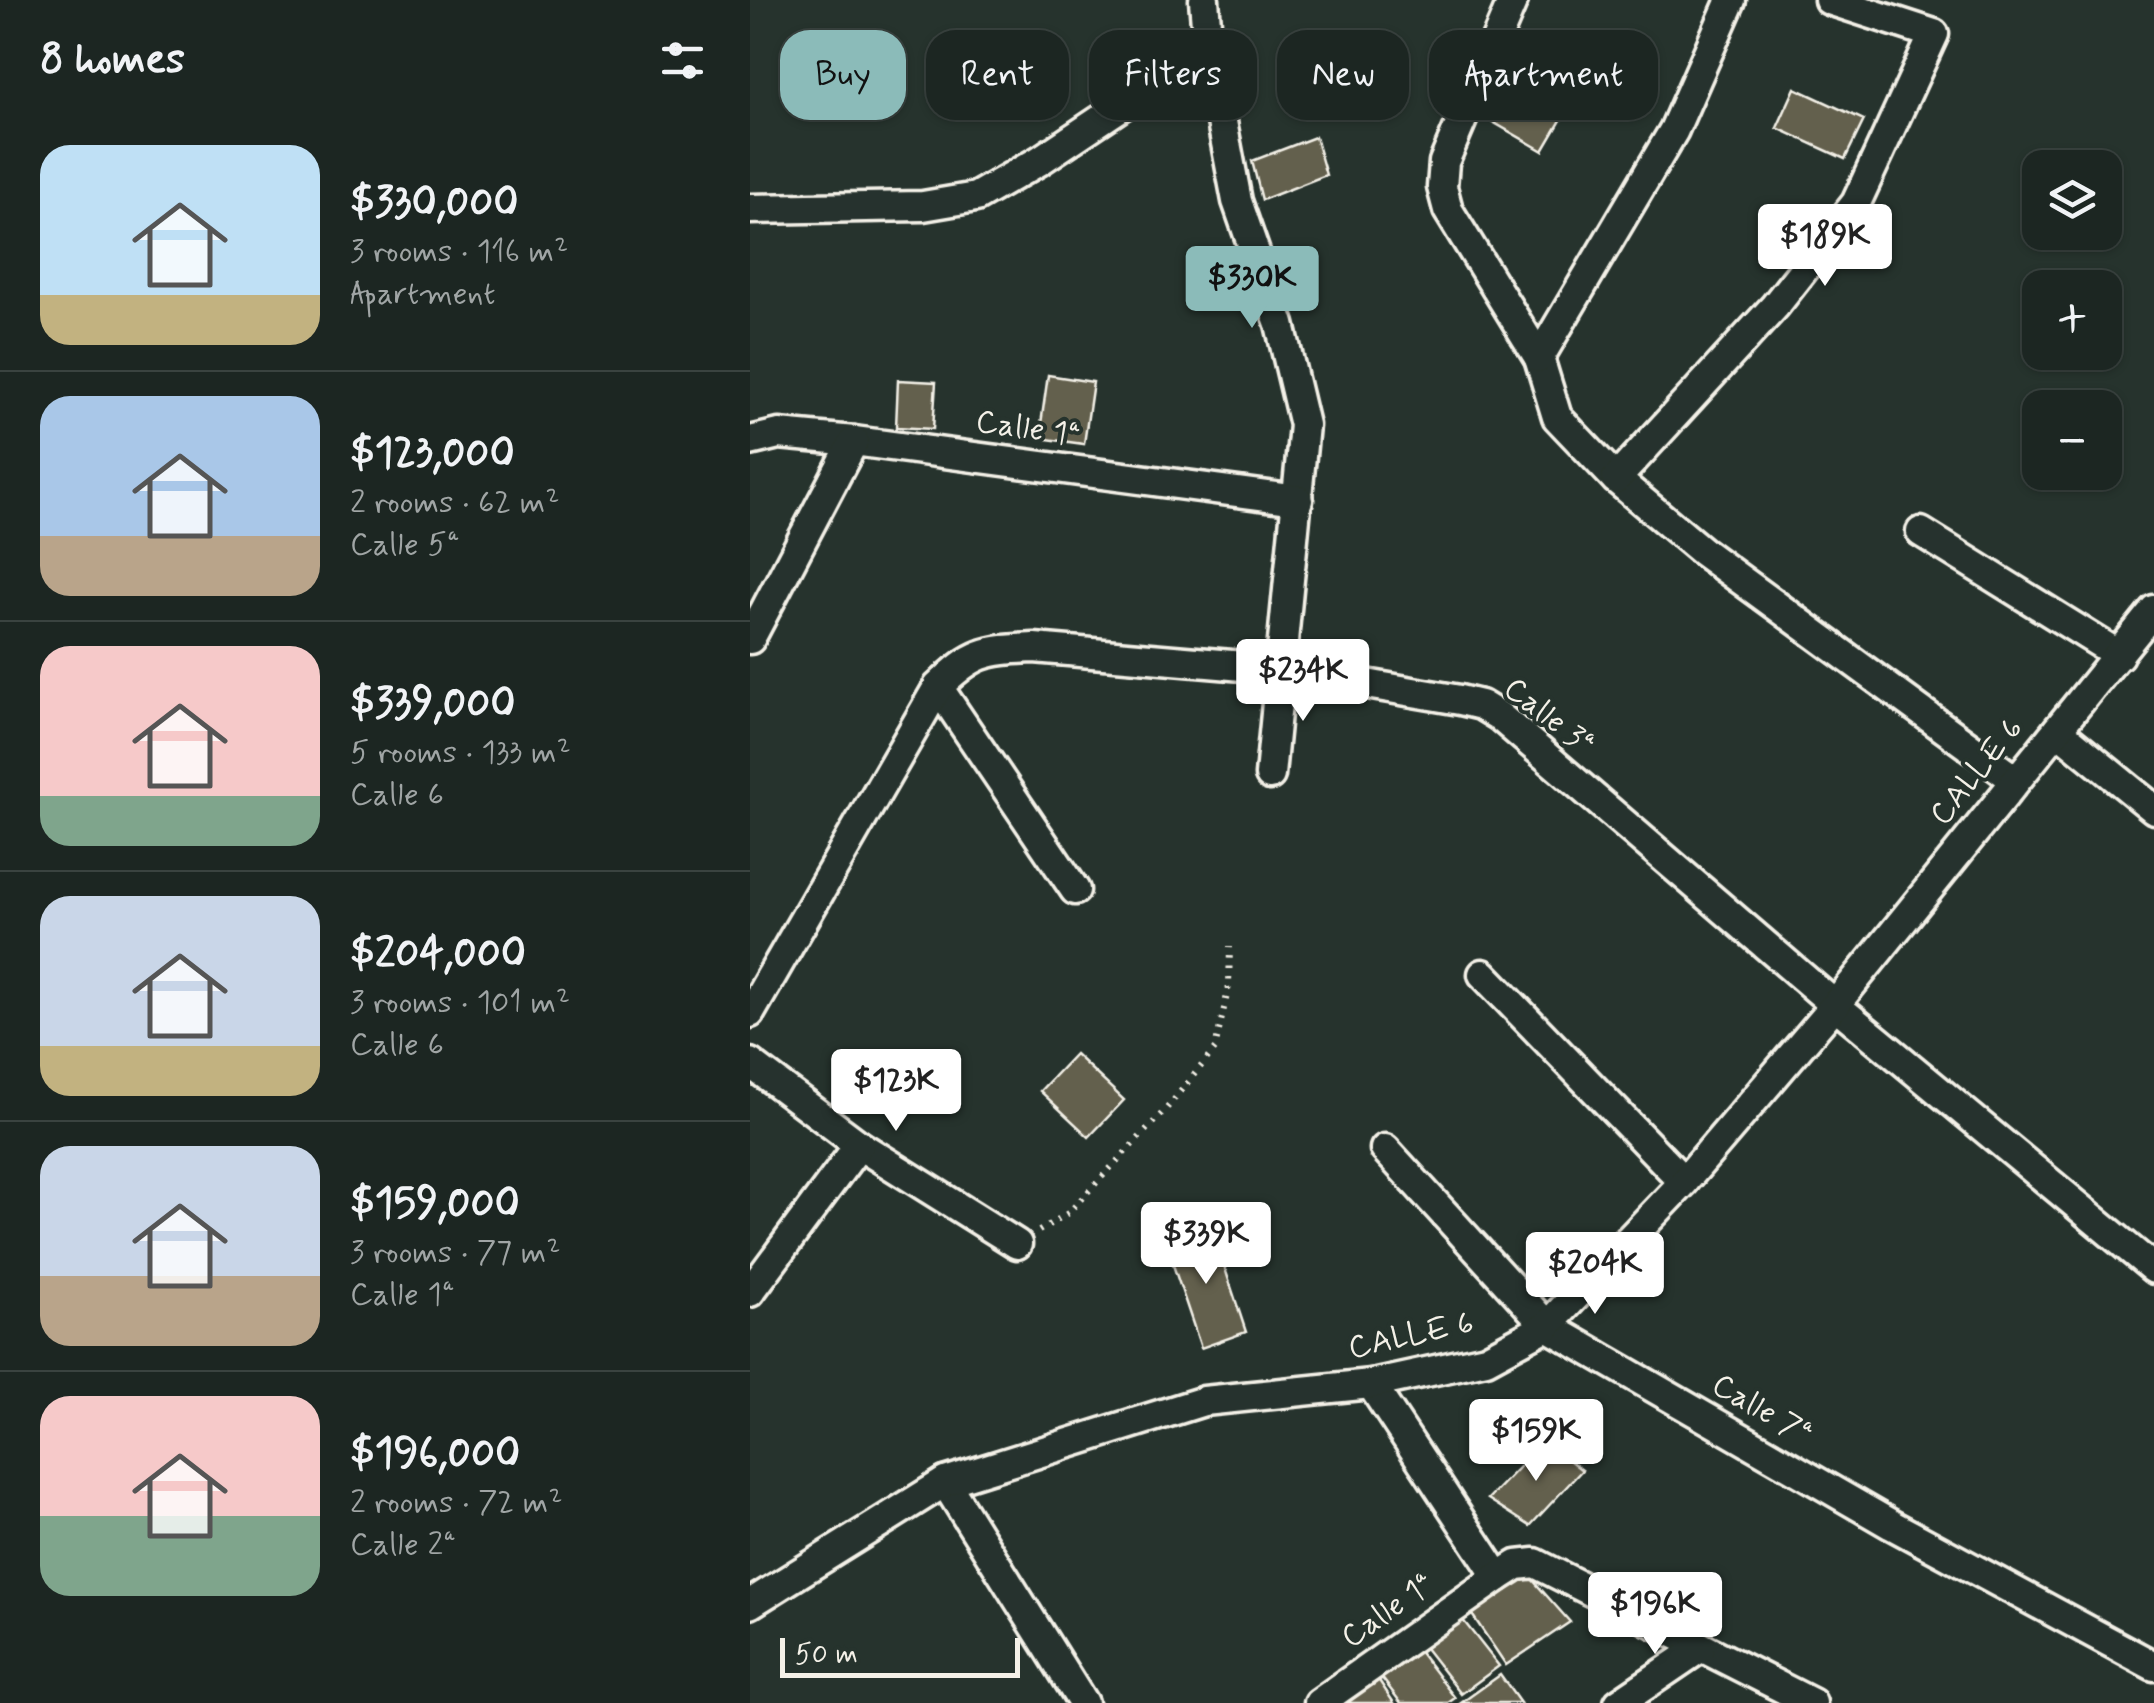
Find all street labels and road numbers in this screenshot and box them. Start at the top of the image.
street label: Calle 1ª [973,401,1083,457]
street label: Calle 3ª [1495,668,1603,766]
street label: CALLE 6 [1921,709,2033,835]
street label: CALLE 6 [1344,1302,1478,1370]
street label: Calle 7ª [1704,1364,1820,1456]
street label: Calle 1ª [1333,1564,1443,1658]

